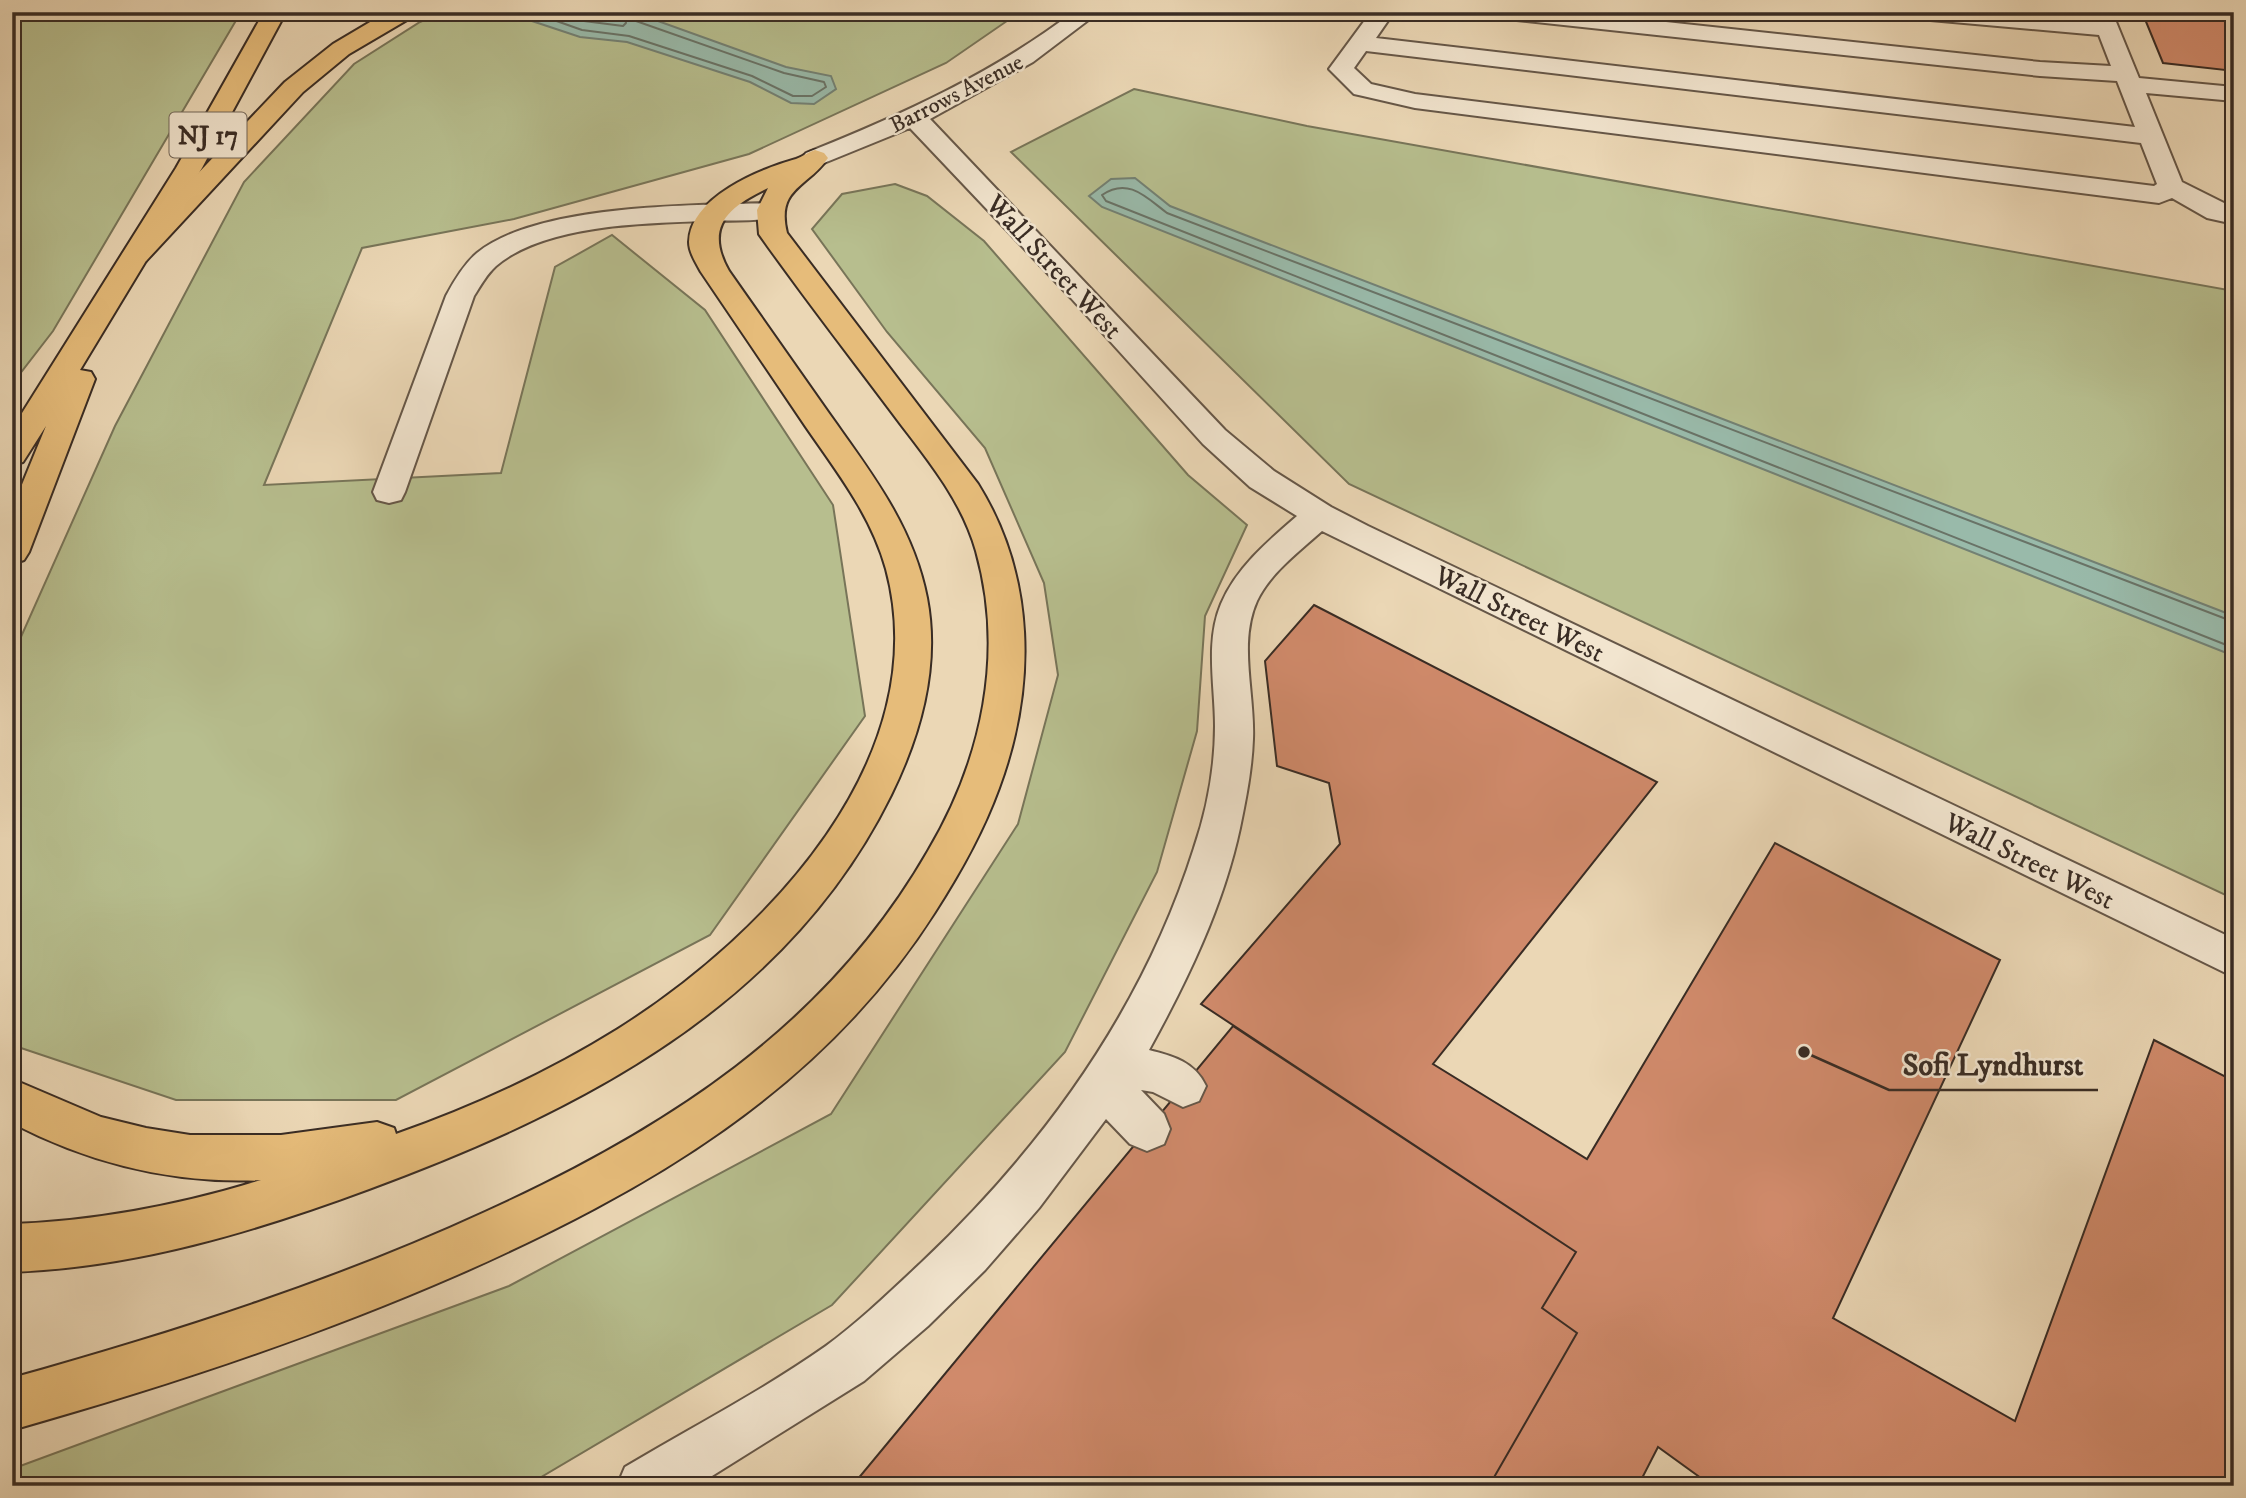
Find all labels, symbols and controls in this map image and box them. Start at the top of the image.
street label: Barrows Avenue [885,48,1028,140]
road number: NJ 17 [170,112,246,158]
street label: Wall Street West [977,187,1130,347]
street label: Wall Street West [1428,558,1610,671]
street label: Wall Street West [1938,805,2120,918]
callout: Sofi Lyndhurst [1889,1039,2098,1090]
text: Sofi Lyndhurst [1903,1048,2084,1085]

